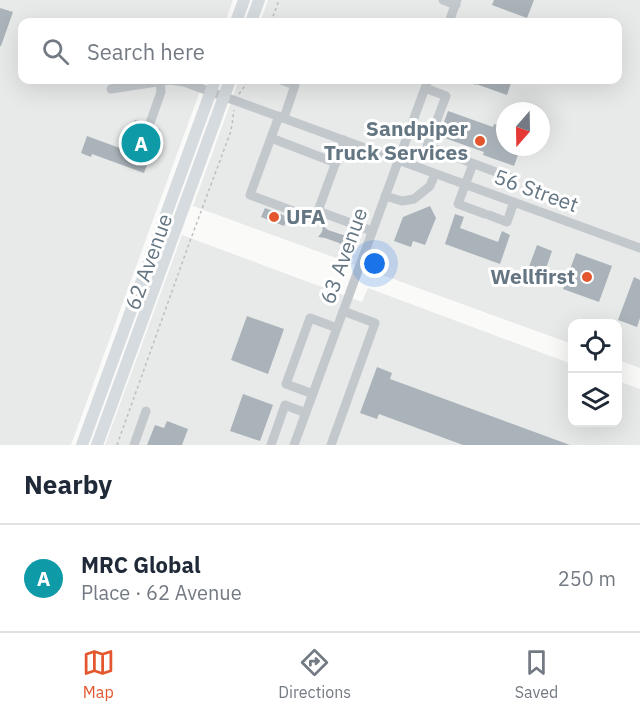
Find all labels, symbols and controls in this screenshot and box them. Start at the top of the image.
search box [18,18,622,84]
icon: search [39,35,72,68]
text: Search here [87,37,205,66]
north arrow [496,102,550,156]
place label: Sandpiper Truck Services [324,114,469,166]
pin: A [122,120,160,166]
marker: Sandpiper Truck Services [473,134,487,148]
street label: 56 Street [490,162,582,218]
place label: UFA [286,202,325,230]
street label: 63 Avenue [313,204,373,308]
street label: 62 Avenue [118,210,178,314]
marker: UFA [267,210,281,224]
your location [360,249,389,278]
place label: Wellfirst [490,262,575,290]
marker: Wellfirst [580,270,594,284]
map controls [568,319,622,427]
button: locate [568,319,622,373]
button: layers [568,373,622,427]
text: Nearby [24,467,112,501]
text: MRC Global [81,550,201,579]
text: A [37,565,50,592]
text: 250 m [558,565,616,592]
text: Place · 62 Avenue [81,579,242,606]
tab: Map [82,646,115,702]
tab: Directions [278,646,351,702]
tab: Saved [515,646,558,702]

